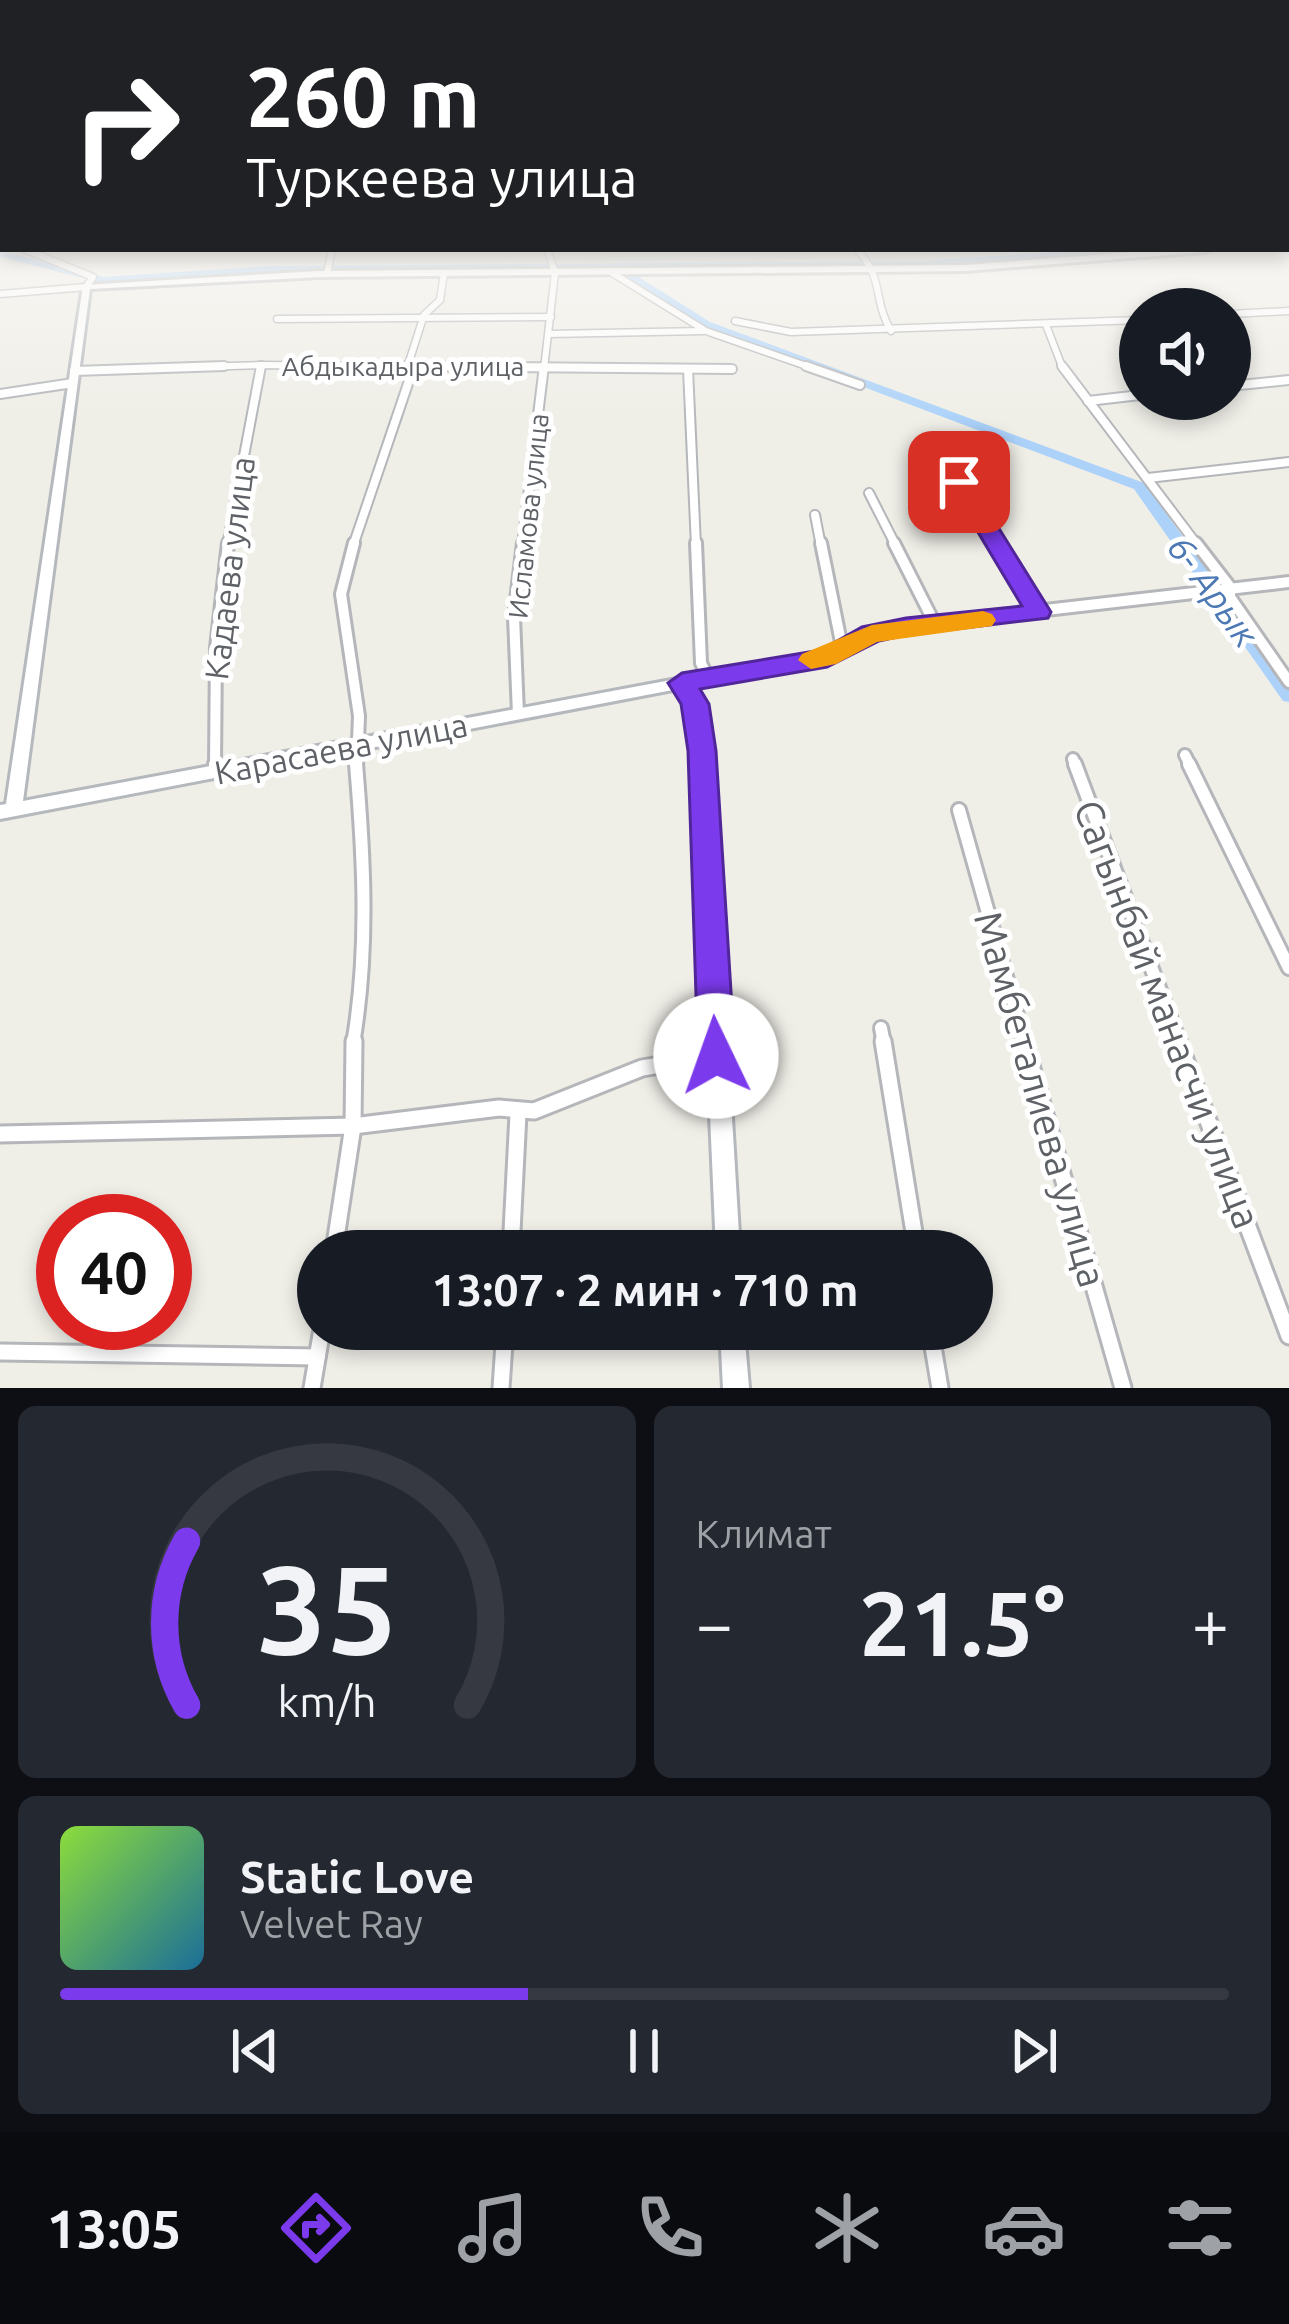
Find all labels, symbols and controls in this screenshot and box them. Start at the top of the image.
icon: right [48,48,204,204]
text: 260 m [246,49,480,143]
text: Туркеева улица [246,147,637,207]
map controls [1119,288,1251,420]
button: sound [1119,288,1251,420]
street label: Абдыкадыра улица [282,351,524,381]
street label: Исламова улица [502,412,554,620]
pin [908,431,1010,533]
icon: arrive [926,449,992,515]
street label: Кадаева улица [197,454,261,682]
water label: 6- Арык [1160,528,1268,655]
street label: Карасаева улица [211,705,471,791]
street label: Сагынбай манасчи улица [1066,794,1270,1234]
street label: Мамбеталиева улица [967,906,1115,1292]
position arrow [653,993,779,1119]
speed limit sign: 40 [36,1194,192,1350]
text: 13:07 · 2 мин · 710 m [431,1264,859,1315]
text: Климат [696,1512,832,1555]
text: 35 [256,1538,397,1678]
text: 21.5° [859,1572,1065,1673]
text: − [696,1586,733,1660]
text: + [1192,1586,1229,1660]
text: km/h [277,1677,376,1725]
text: Static Love [240,1851,474,1902]
text: Velvet Ray [240,1902,423,1945]
icon: previous [222,2018,288,2084]
icon: pause [611,2018,677,2084]
icon: next [1001,2018,1067,2084]
icon: directions [274,2186,358,2270]
icon: music [451,2186,535,2270]
icon: phone [628,2186,712,2270]
icon: climate [805,2186,889,2270]
icon: car [982,2186,1066,2270]
icon: filters [1158,2186,1242,2270]
text: 13:05 [46,2198,182,2258]

